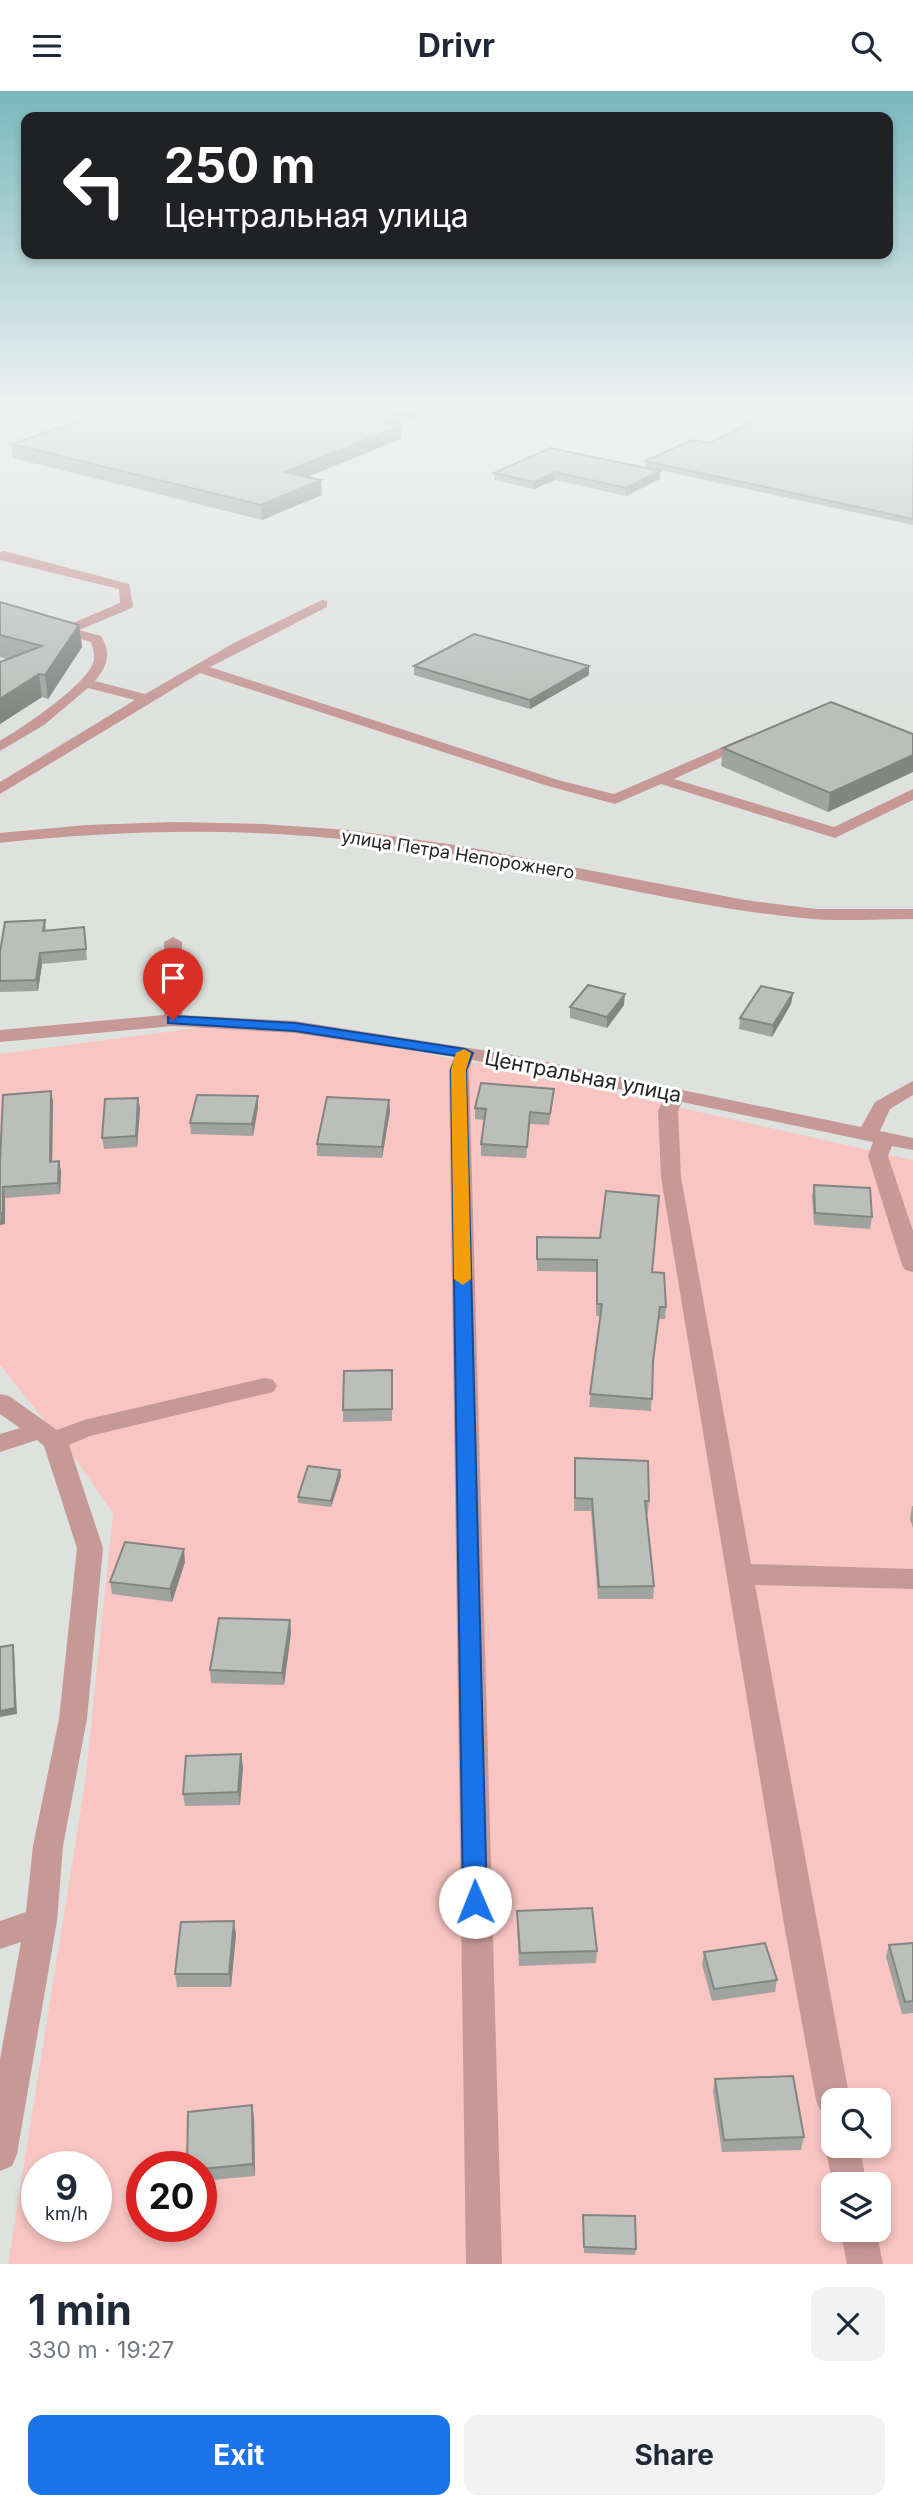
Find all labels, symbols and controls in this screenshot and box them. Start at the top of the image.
text: Drivr [418,26,495,65]
icon: menu [28,27,66,65]
icon: search [847,27,885,65]
text: 250 m [164,136,316,195]
icon: left [49,140,140,231]
text: Центральная улица [164,196,469,235]
street label: улица Петра Непорожнего [340,825,576,883]
pin [143,948,203,1020]
icon: arrive [154,959,192,997]
street label: Центральная улица [482,1045,684,1107]
position arrow [438,1865,512,1939]
map controls [821,2088,891,2242]
button: search [821,2088,891,2158]
speed limit sign: 20 [126,2151,217,2242]
text: 9 [55,2166,78,2208]
button: layers [821,2172,891,2242]
text: km/h [45,2203,88,2224]
text: 1 min [28,2284,132,2335]
button: close [811,2287,885,2361]
text: 330 m · 19:27 [28,2336,174,2364]
button: Exit [28,2415,450,2495]
button: Share [464,2415,885,2495]

